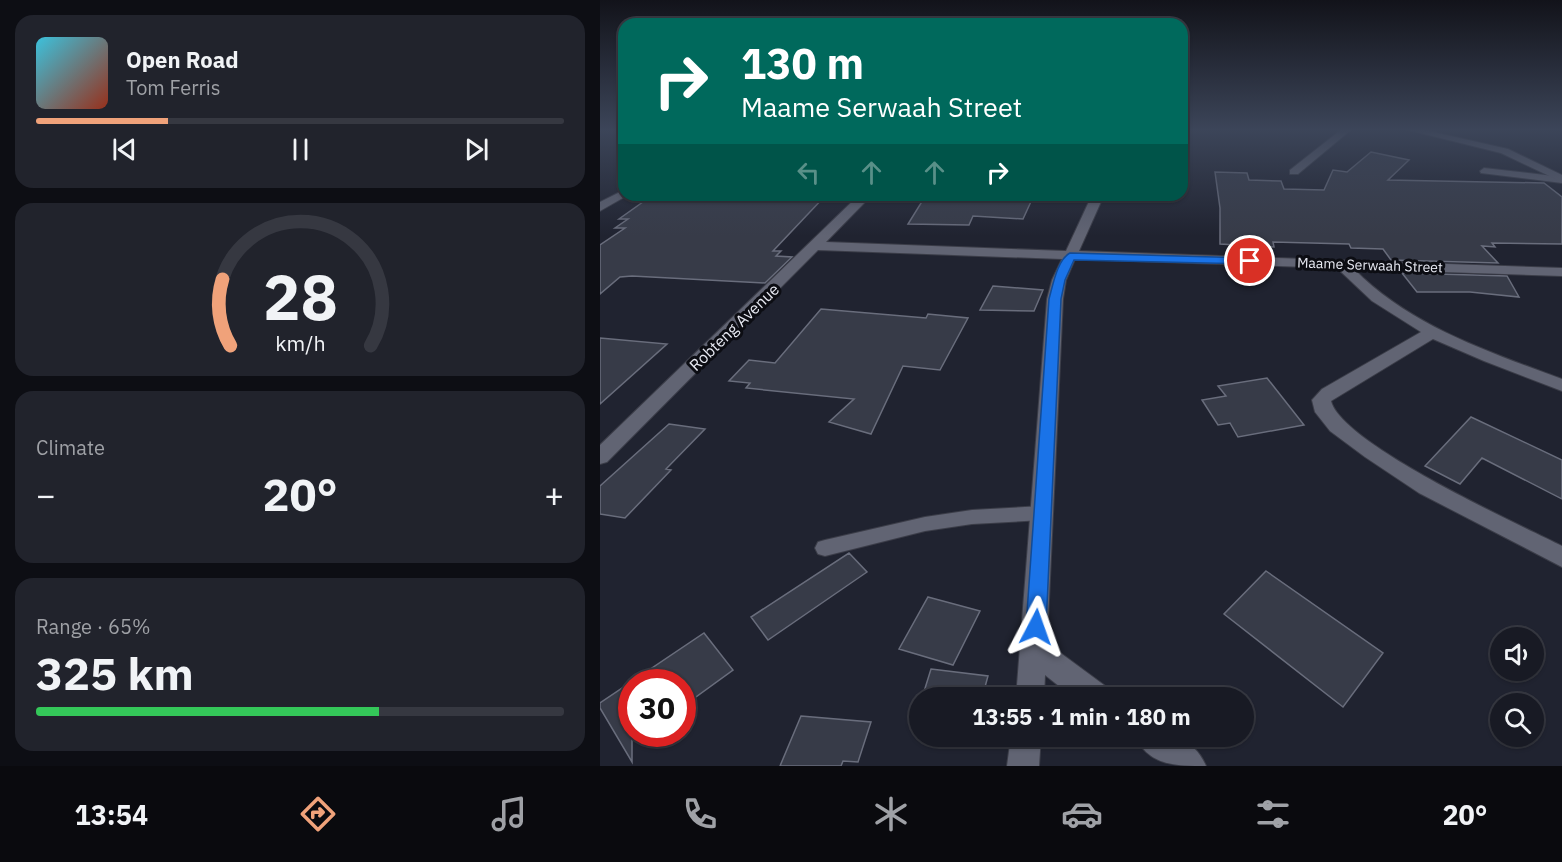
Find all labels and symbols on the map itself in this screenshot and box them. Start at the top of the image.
pin [1224,235,1275,286]
street label: Maame Serwaah Street [1297,253,1443,277]
street label: Robteng Avenue [685,279,783,375]
position arrow [1004,595,1068,659]
speed limit sign: 30 [618,669,696,747]

